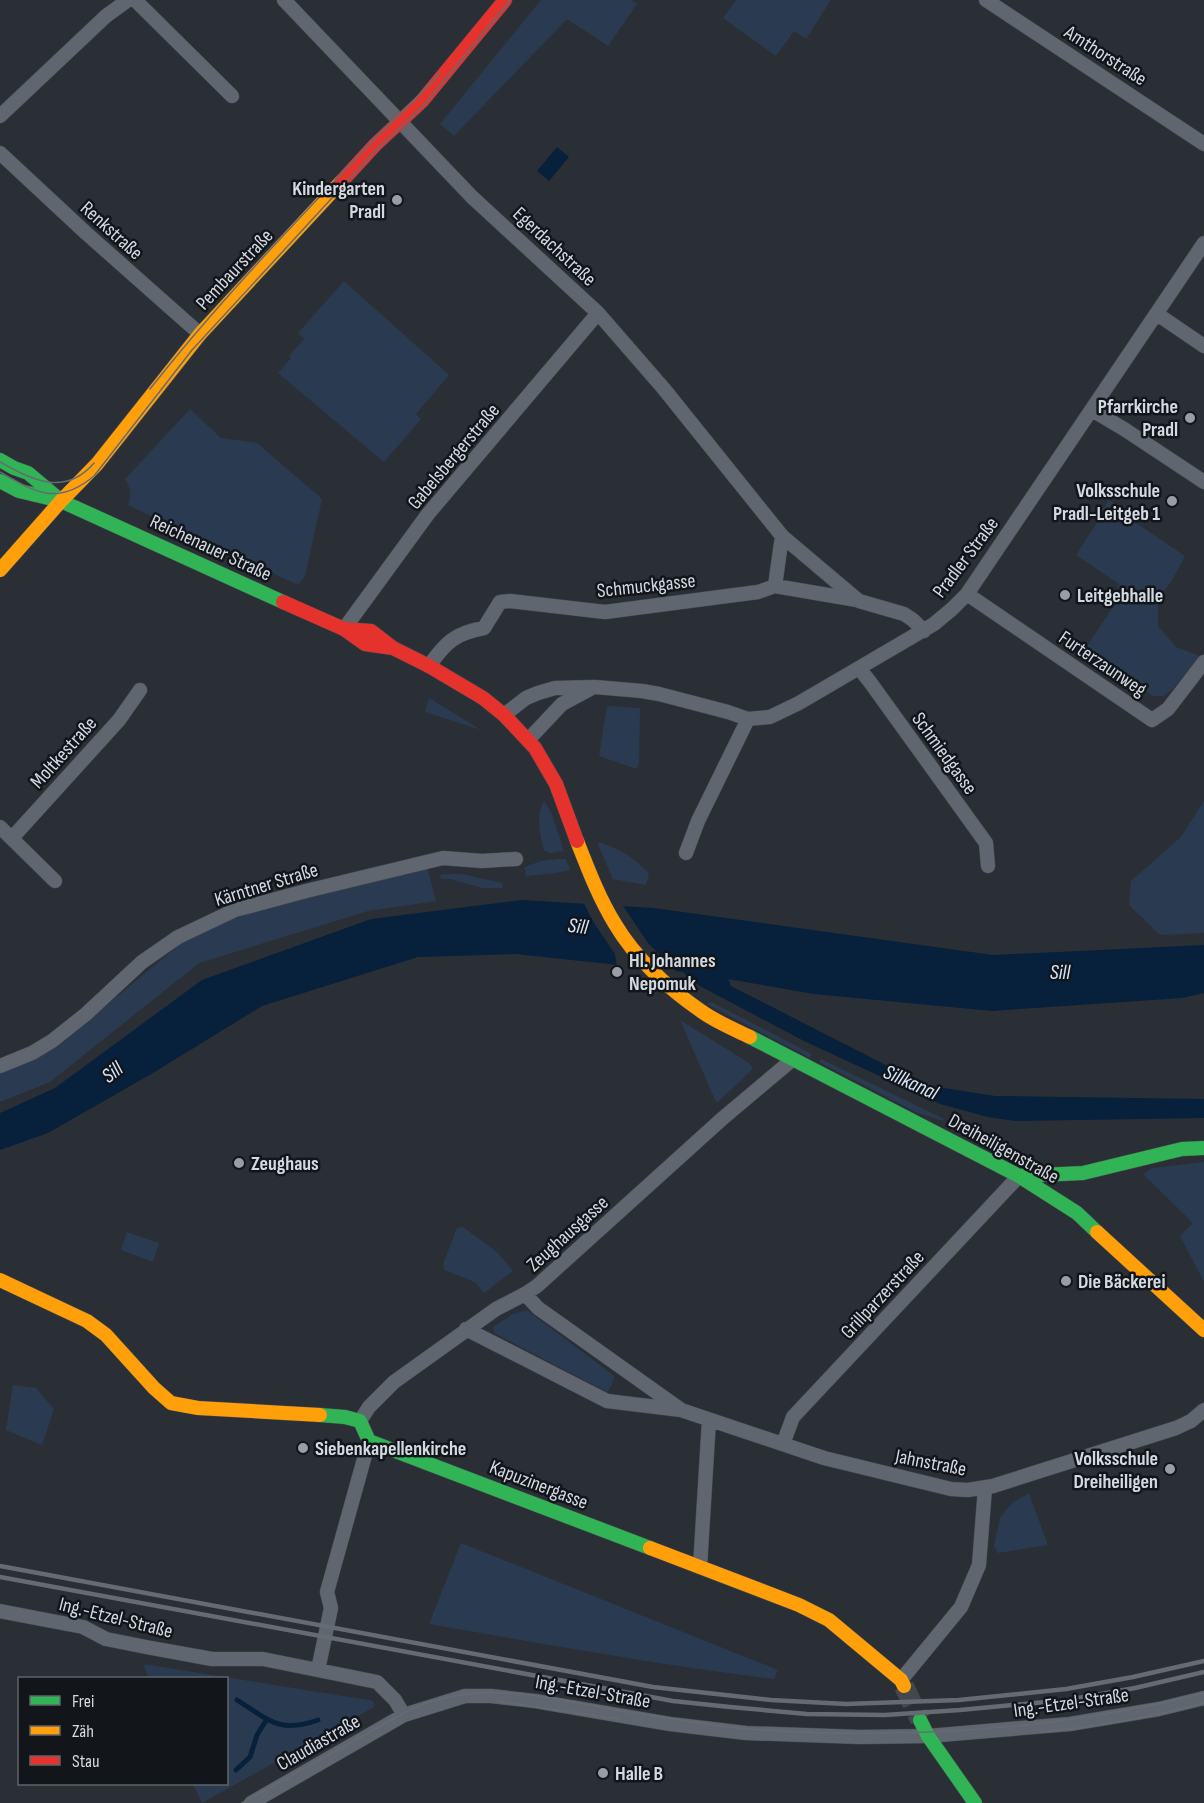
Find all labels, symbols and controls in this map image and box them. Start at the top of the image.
street label: Amthorstraße [1059,20,1151,91]
place label: Kindergarten Pradl [292,177,385,224]
marker: Kindergarten Pradl [390,193,404,207]
street label: Renkstraße [75,196,148,265]
street label: Egerdachstraße [508,202,601,291]
street label: Pembaurstraße [191,224,278,315]
place label: Pfarrkirche Pradl [1098,395,1178,442]
street label: Gabelsbergerstraße [403,399,505,514]
marker: Pfarrkirche Pradl [1183,411,1197,425]
place label: Volksschule Pradl-Leitgeb 1 [1053,479,1160,526]
marker: Volksschule Pradl-Leitgeb 1 [1165,494,1179,508]
street label: Reichenauer Straße [146,509,275,586]
street label: Pradler Straße [928,513,1004,603]
street label: Schmuckgasse [596,569,697,603]
place label: Leitgebhalle [1077,584,1163,608]
marker: Leitgebhalle [1058,588,1072,602]
street label: Furterzaunweg [1054,626,1151,702]
street label: Schmiedgasse [906,708,982,799]
street label: Moltkestraße [25,712,102,793]
street label: Kärntner Straße [212,858,321,912]
water label: Sill [566,913,591,940]
place label: Hl. Johannes Nepomuk [629,949,716,996]
water label: Sill [1050,960,1072,985]
marker: Hl. Johannes Nepomuk [610,965,624,979]
water label: Sill [97,1056,129,1088]
water label: Sillkanal [879,1059,943,1106]
street label: Dreiheiligenstraße [944,1109,1063,1189]
place label: Zeughaus [251,1152,319,1176]
marker: Zeughaus [232,1156,246,1170]
street label: Zeughausgasse [522,1191,613,1277]
street label: Grillparzerstraße [836,1246,930,1344]
place label: Die Bäckerei [1078,1270,1165,1294]
marker: Die Bäckerei [1059,1274,1073,1288]
place label: Siebenkapellenkirche [315,1437,466,1461]
marker: Siebenkapellenkirche [296,1441,310,1455]
street label: Jahnstraße [892,1444,968,1482]
place label: Volksschule Dreiheiligen [1073,1447,1158,1494]
street label: Kapuzinergasse [486,1455,591,1515]
marker: Volksschule Dreiheiligen [1163,1462,1177,1476]
street label: Ing.-Etzel-Straße [56,1592,175,1644]
street label: Ing.-Etzel-Straße [533,1670,652,1714]
legend [18,1677,228,1785]
street label: Ing.-Etzel-Straße [1012,1683,1130,1723]
text: Frei [72,1691,94,1712]
street label: Claudiastraße [273,1709,364,1776]
text: Zäh [72,1721,94,1742]
text: Stau [72,1751,100,1772]
place label: Halle B [615,1762,663,1786]
marker: Halle B [596,1766,610,1780]

